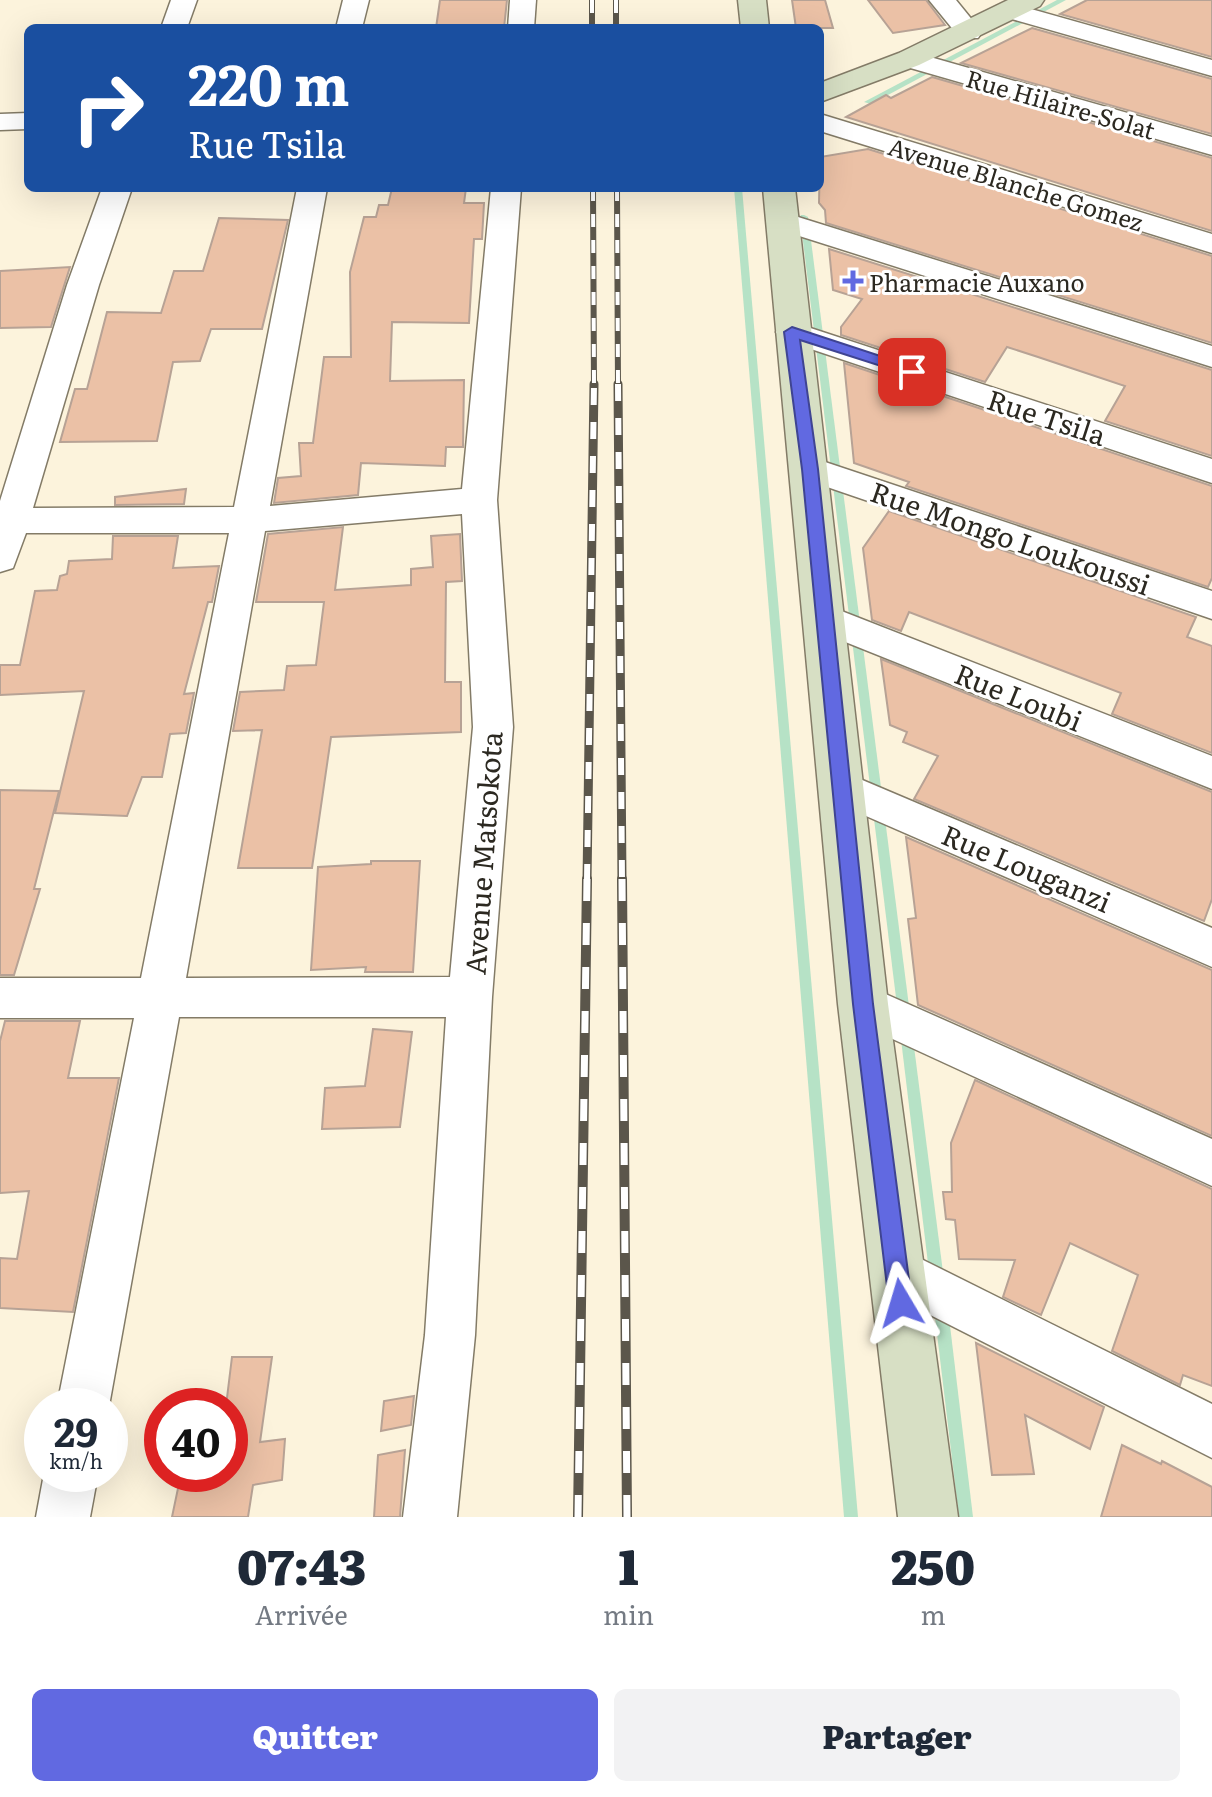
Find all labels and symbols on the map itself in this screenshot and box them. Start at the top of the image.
street label: Rue Hilaire-Solat [962,59,1160,147]
street label: Avenue Blanche Gomez [884,127,1148,239]
place label: Pharmacie Auxano [869,264,1085,299]
marker: Pharmacie Auxano [844,272,862,290]
pin [878,338,946,406]
street label: Rue Tsila [982,377,1112,455]
street label: Rue Mongo Loukoussi [865,469,1157,605]
street label: Rue Loubi [949,651,1089,741]
street label: Avenue Matsokota [453,730,511,976]
street label: Rue Louganzi [936,812,1118,922]
position arrow [859,1261,943,1345]
speed limit sign: 40 [144,1388,248,1492]

